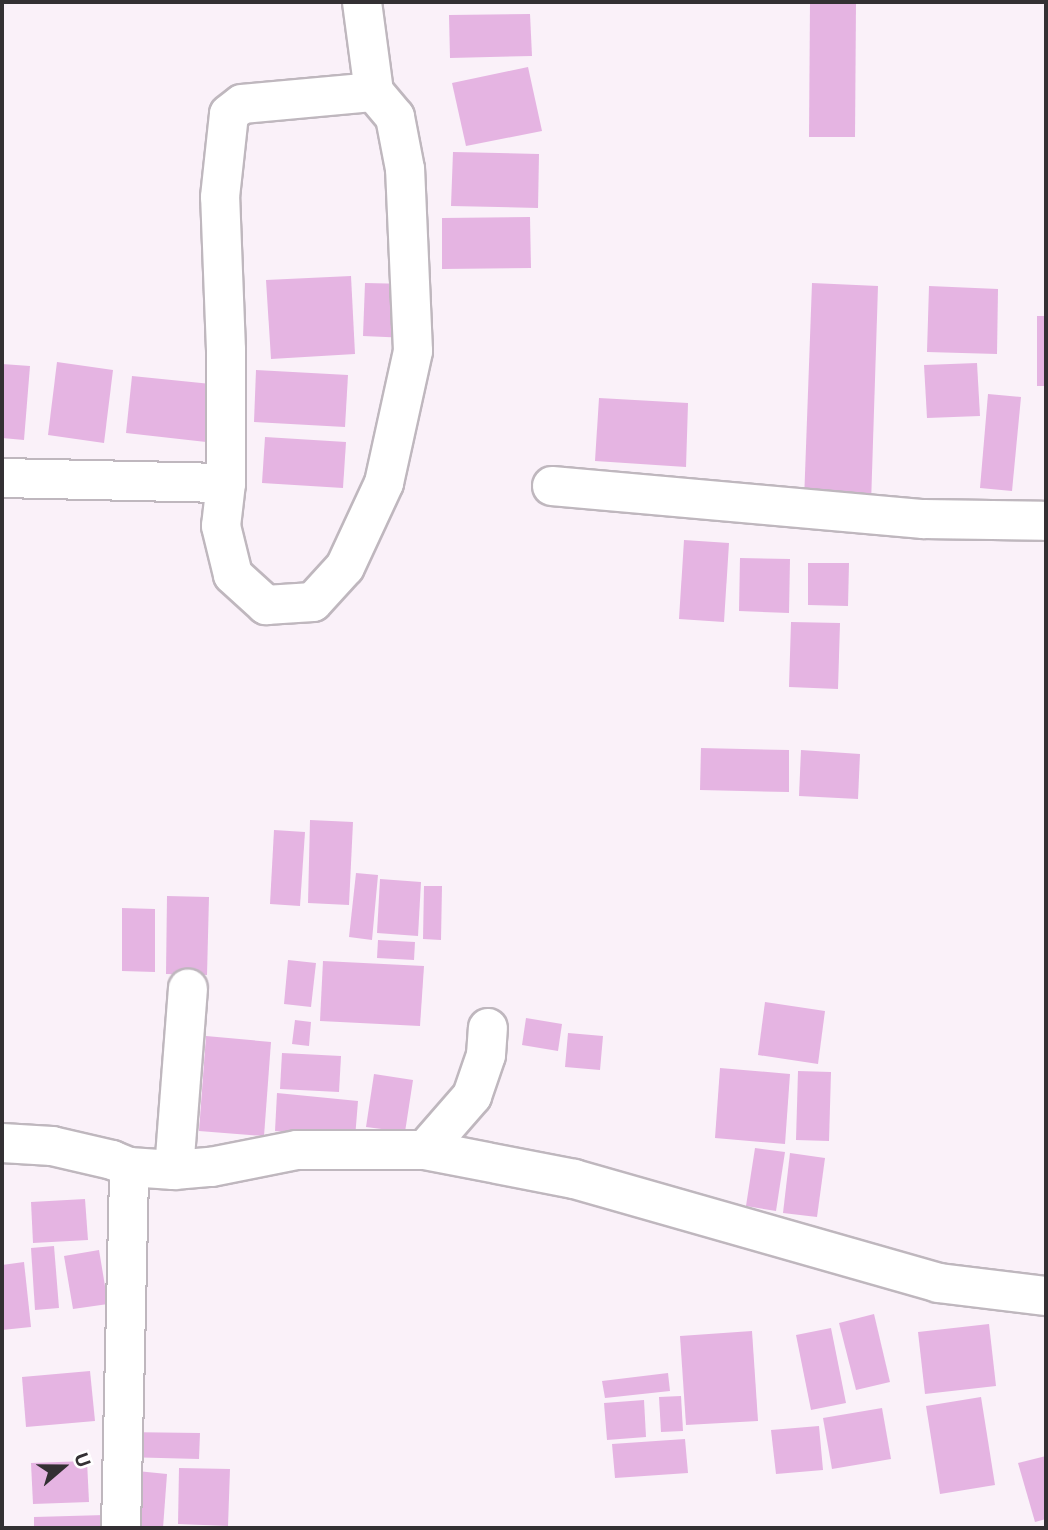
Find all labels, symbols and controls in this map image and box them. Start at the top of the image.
north arrow [28,1432,98,1502]
text: U [68,1449,97,1471]

